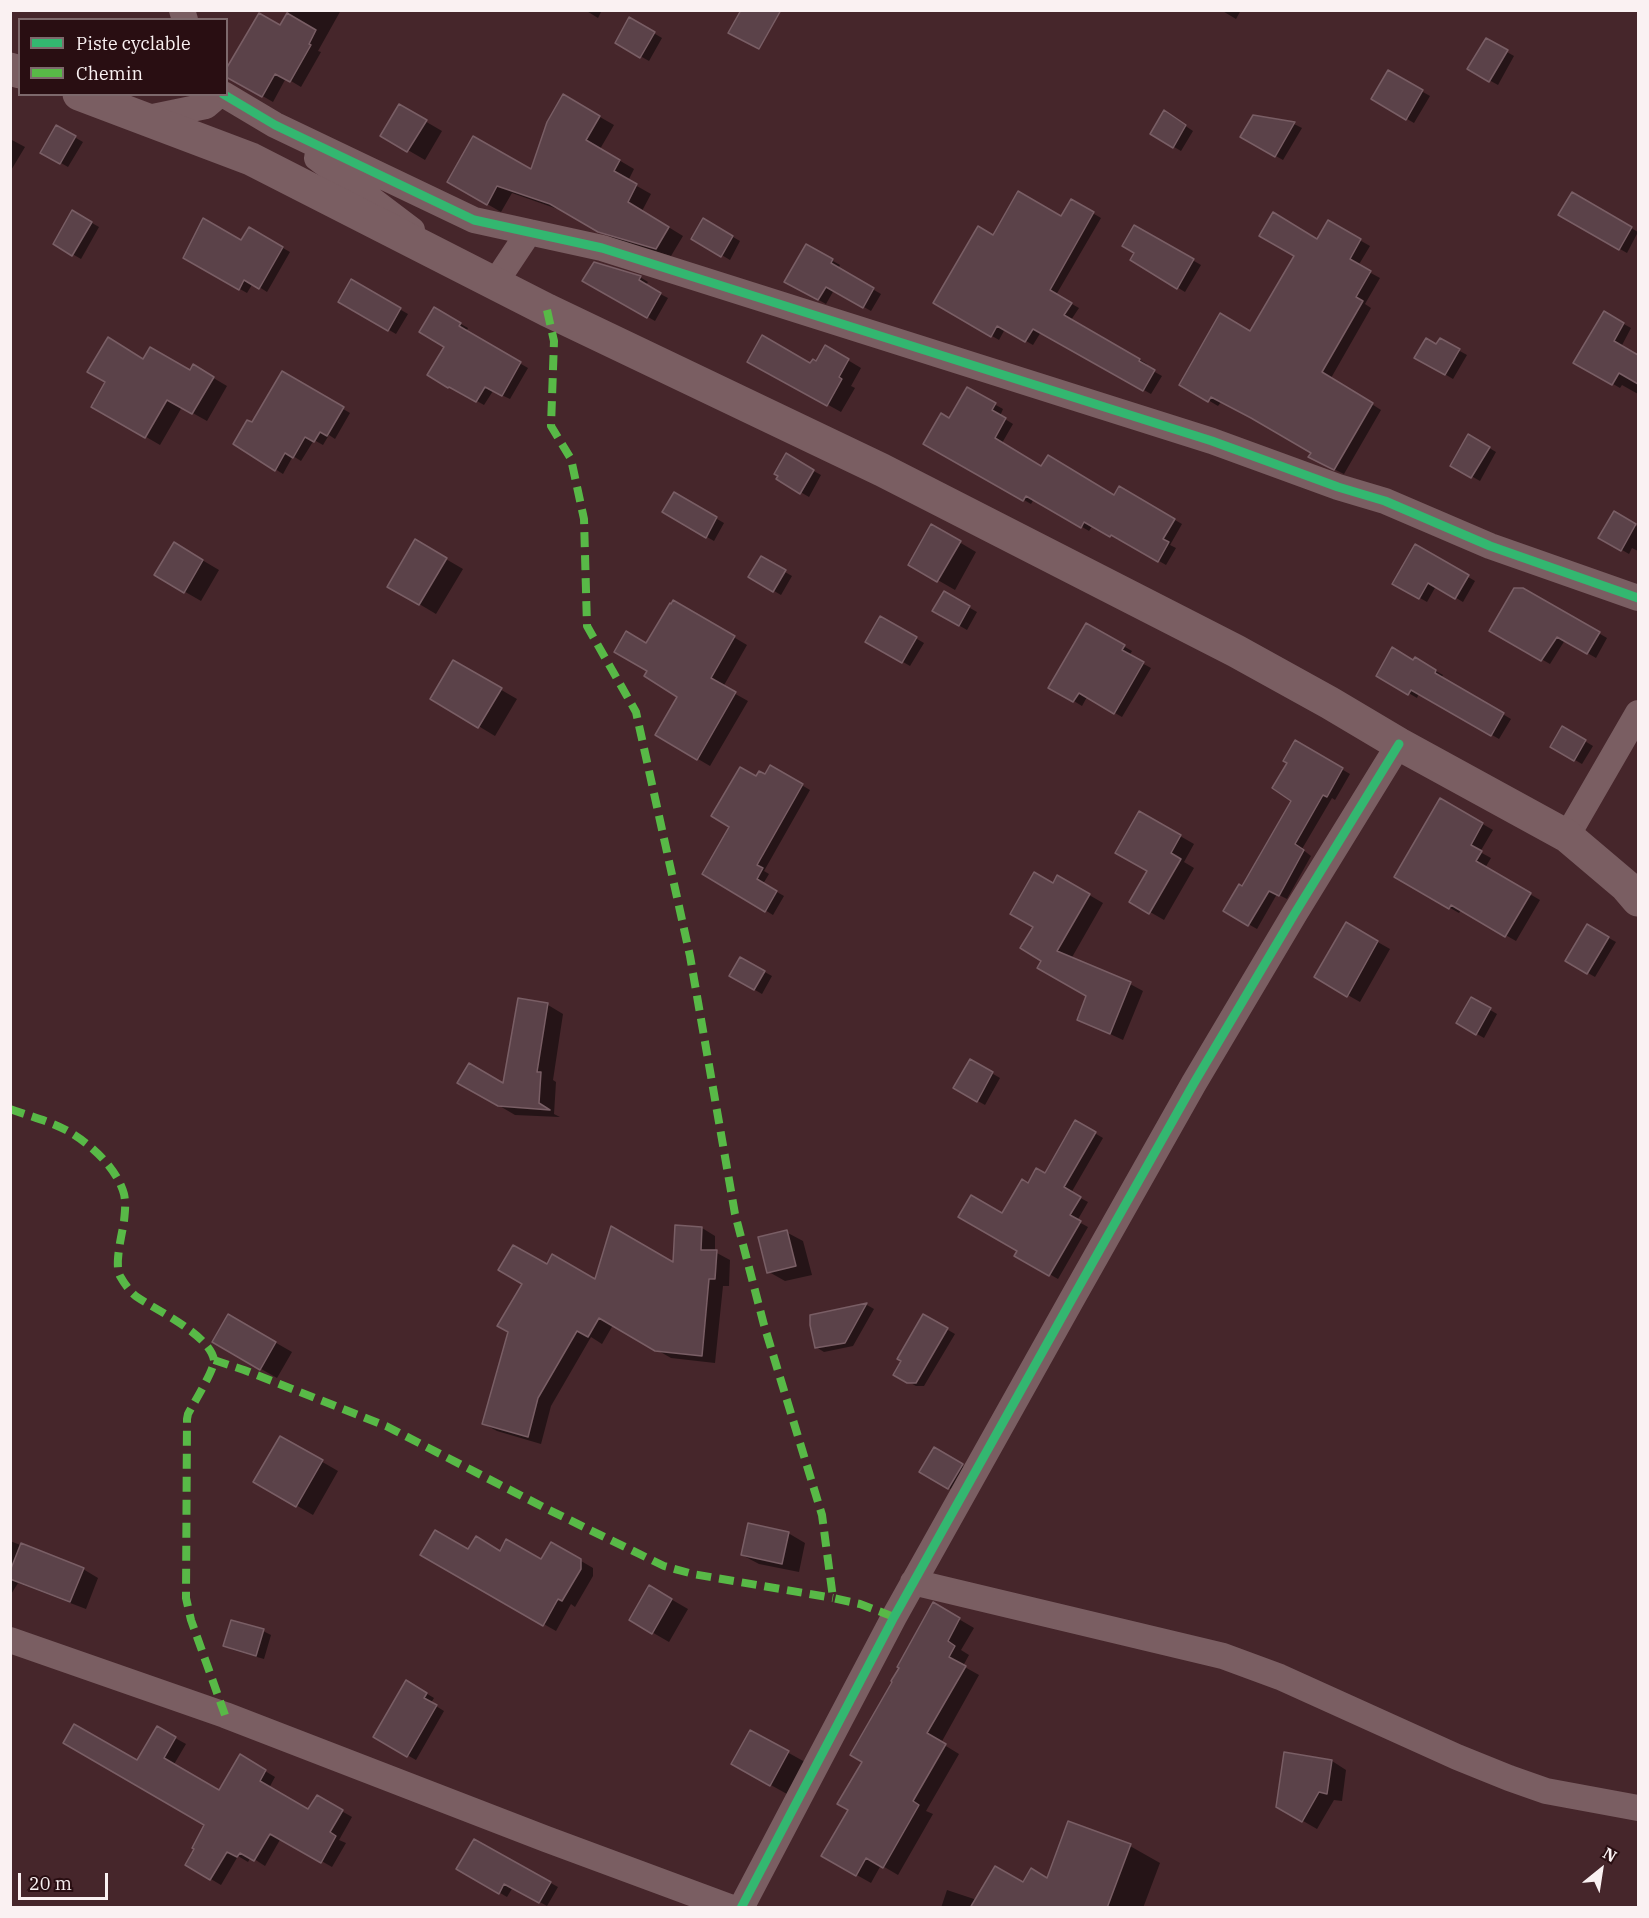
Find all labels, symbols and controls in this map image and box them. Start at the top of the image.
legend [18,18,228,96]
text: Piste cyclable [76,32,191,55]
text: Chemin [76,62,143,85]
north arrow [1571,1840,1631,1900]
text: N [1600,1843,1620,1866]
scale bar [21,1861,111,1899]
text: 20 m [29,1872,72,1895]

